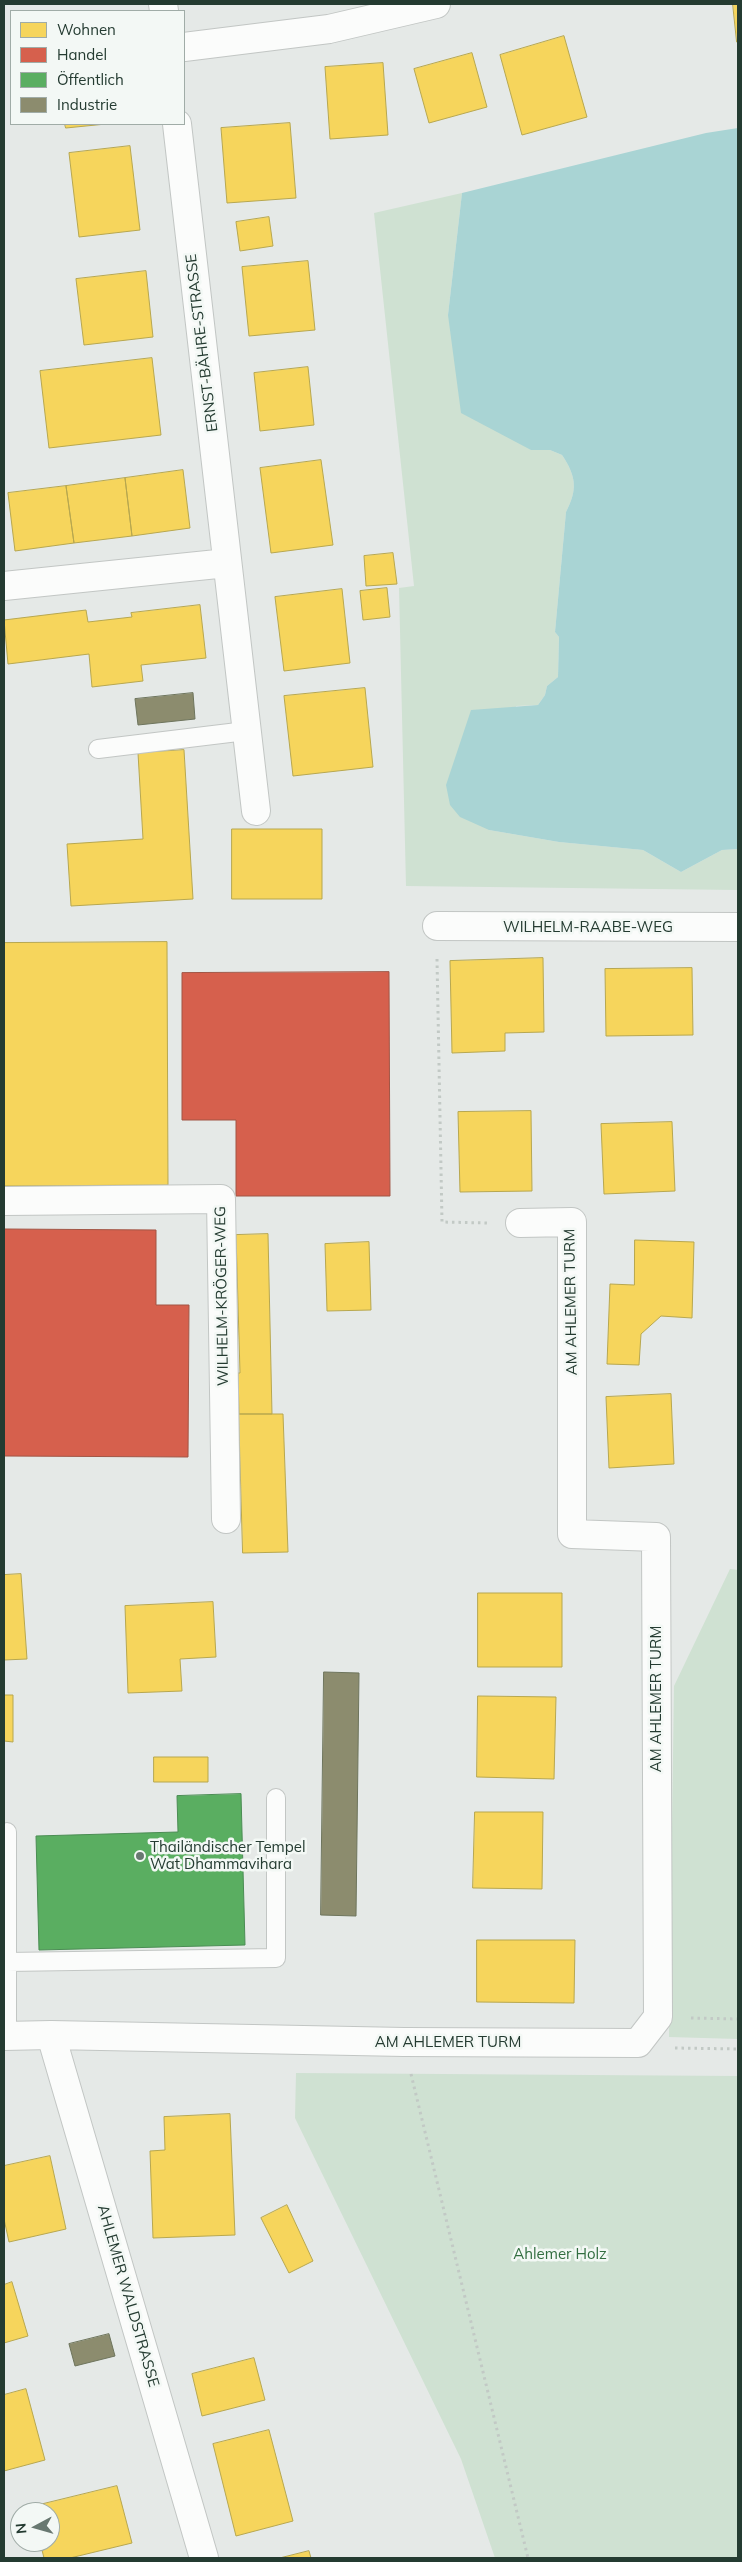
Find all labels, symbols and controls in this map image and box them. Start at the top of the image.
legend [10,10,185,125]
text: Wohnen [57,20,116,39]
text: Handel [57,45,107,64]
text: Öffentlich [57,70,124,89]
text: Industrie [57,95,117,114]
street label: ERNST-BÄHRE-STRASSE [182,253,222,433]
street label: WILHELM-RAABE-WEG [503,918,673,936]
street label: WILHELM-KRÖGER-WEG [211,1206,233,1386]
street label: AM AHLEMER TURM [561,1229,581,1375]
street label: AM AHLEMER TURM [647,1626,665,1772]
place label: Thailändischer Tempel Wat Dhammavihara [150,1838,305,1873]
marker: Thailändischer Tempel Wat Dhammavihara [134,1850,146,1862]
street label: AM AHLEMER TURM [375,2033,521,2051]
street label: AHLEMER WALDSTRASSE [93,2203,163,2389]
park label: Ahlemer Holz [513,2245,607,2263]
north arrow [10,2502,60,2552]
text: N [12,2522,31,2535]

